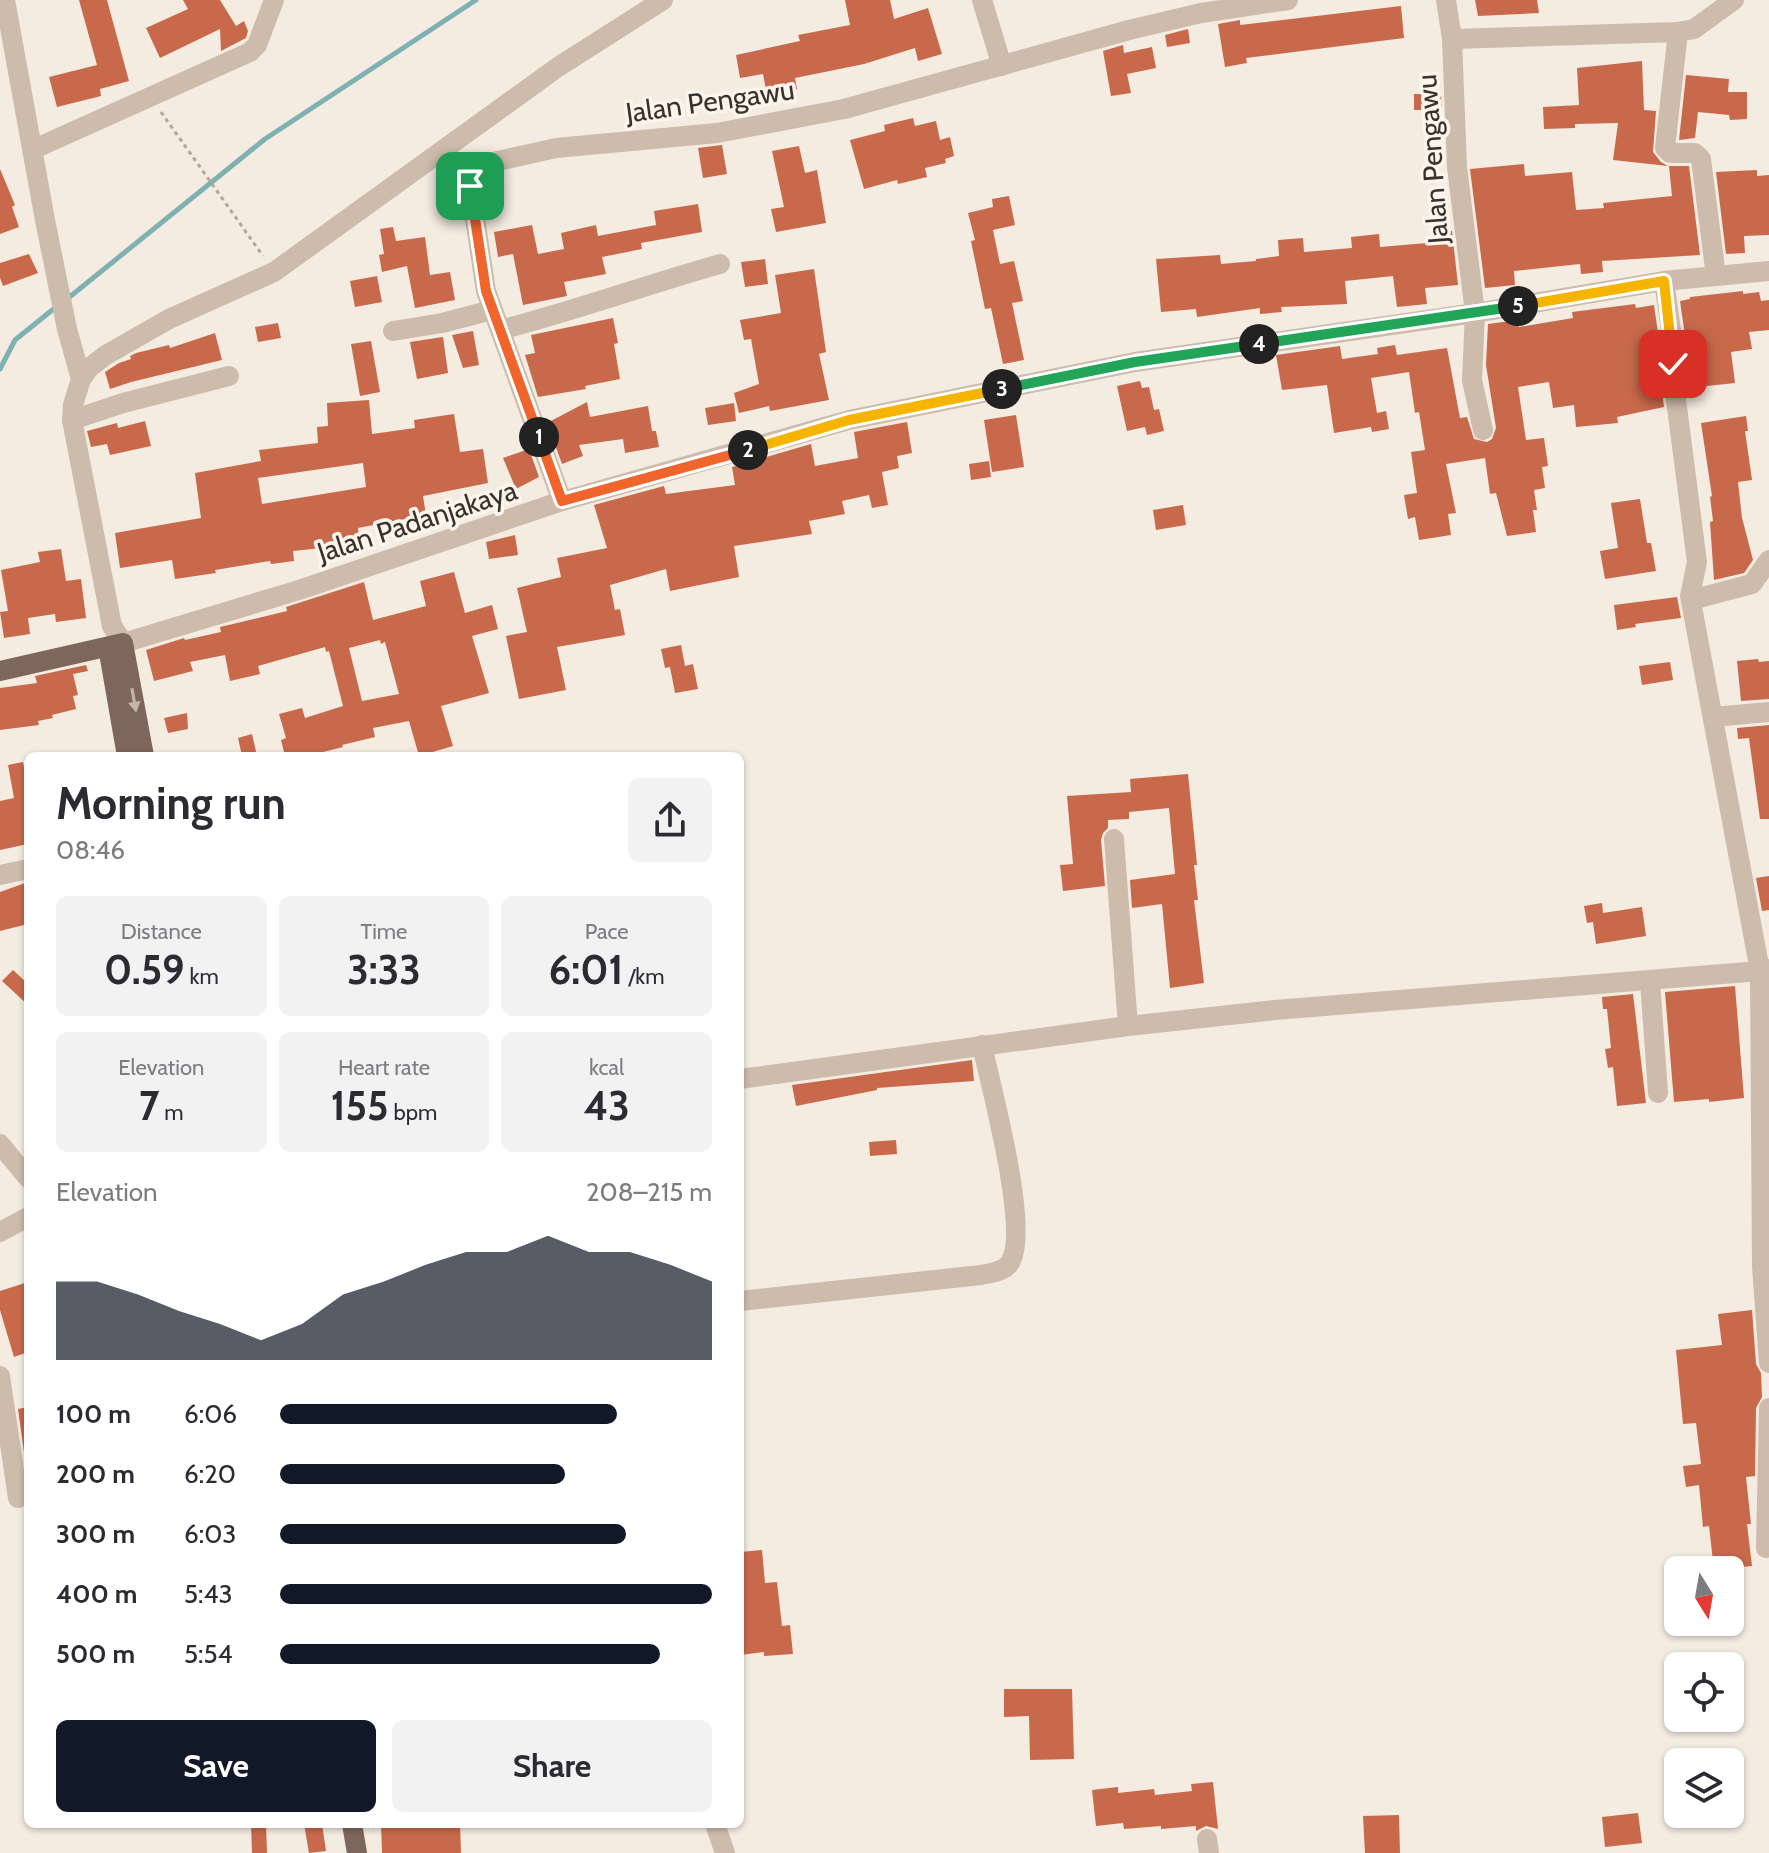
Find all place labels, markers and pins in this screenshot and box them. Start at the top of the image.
pin [436,152,504,220]
pin: 5 [1498,286,1538,326]
pin: 4 [1239,324,1279,364]
pin [1639,330,1707,398]
pin: 3 [982,369,1022,409]
pin: 1 [519,417,559,457]
pin: 2 [728,430,768,470]

